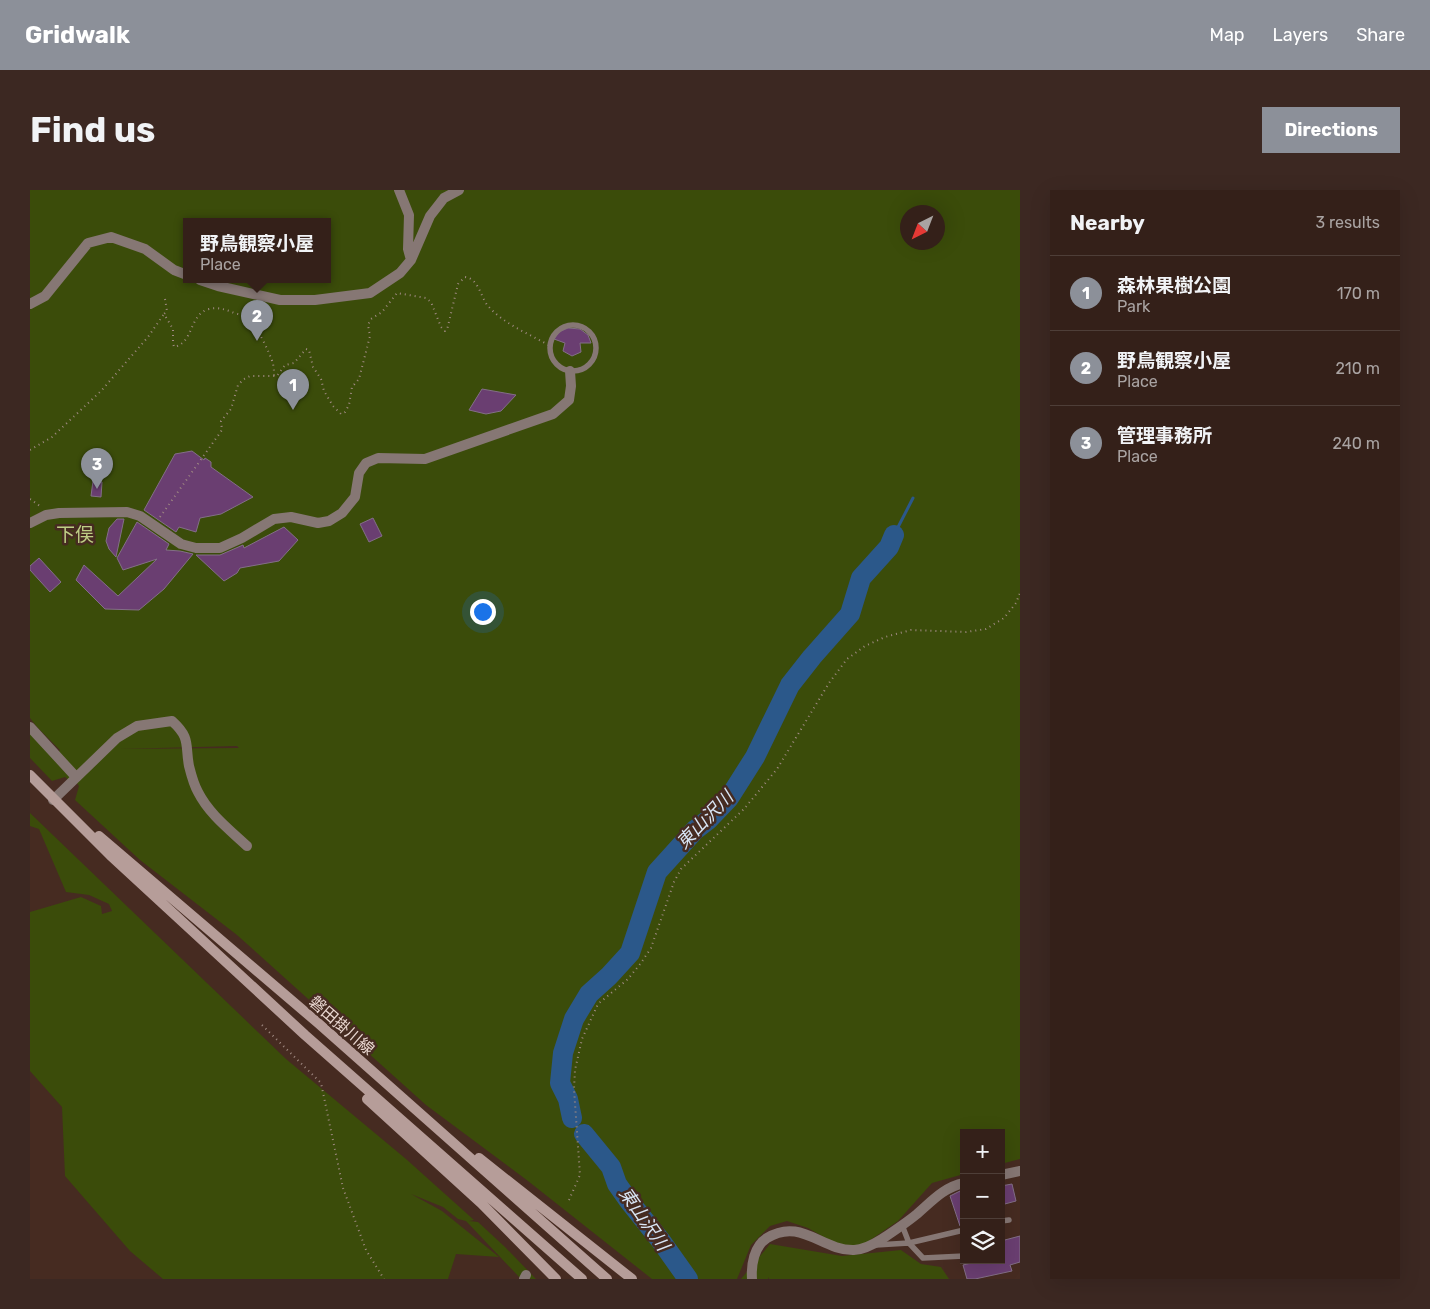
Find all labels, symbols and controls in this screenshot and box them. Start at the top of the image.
text: Gridwalk [25,21,130,49]
text: Map [1210,24,1245,46]
text: Layers [1273,24,1328,46]
text: Share [1356,24,1405,46]
button: Directions [1262,107,1400,153]
text: Find us [30,109,155,151]
north arrow [900,205,945,250]
text: Nearby [1070,210,1145,235]
text: 3 results [1315,213,1380,232]
popup [183,218,331,283]
text: 野鳥観察小屋 [200,232,314,255]
text: Place [200,255,241,274]
text: 森林果樹公園 [1117,274,1231,297]
text: 1 [1082,284,1090,303]
text: 170 m [1337,284,1380,303]
text: Park [1117,297,1150,316]
pin: 2 [241,300,273,341]
text: 野鳥観察小屋 [1117,349,1231,372]
text: 2 [1081,359,1091,378]
text: 210 m [1335,359,1380,378]
pin: 1 [277,369,309,410]
text: Place [1117,372,1158,391]
text: 管理事務所 [1117,424,1212,447]
text: 3 [1081,434,1091,453]
text: 240 m [1333,434,1380,453]
text: Place [1117,447,1158,466]
pin: 3 [81,448,113,489]
district label: 下俣 [56,523,94,546]
your location [470,599,496,625]
water label: 東山沢川 [672,785,739,854]
street label: 磐田掛川線 [305,992,378,1059]
map controls [960,1129,1005,1264]
button: + [960,1129,1005,1174]
button: − [960,1174,1005,1219]
water label: 東山沢川 [614,1183,675,1256]
button: layers [960,1219,1005,1264]

